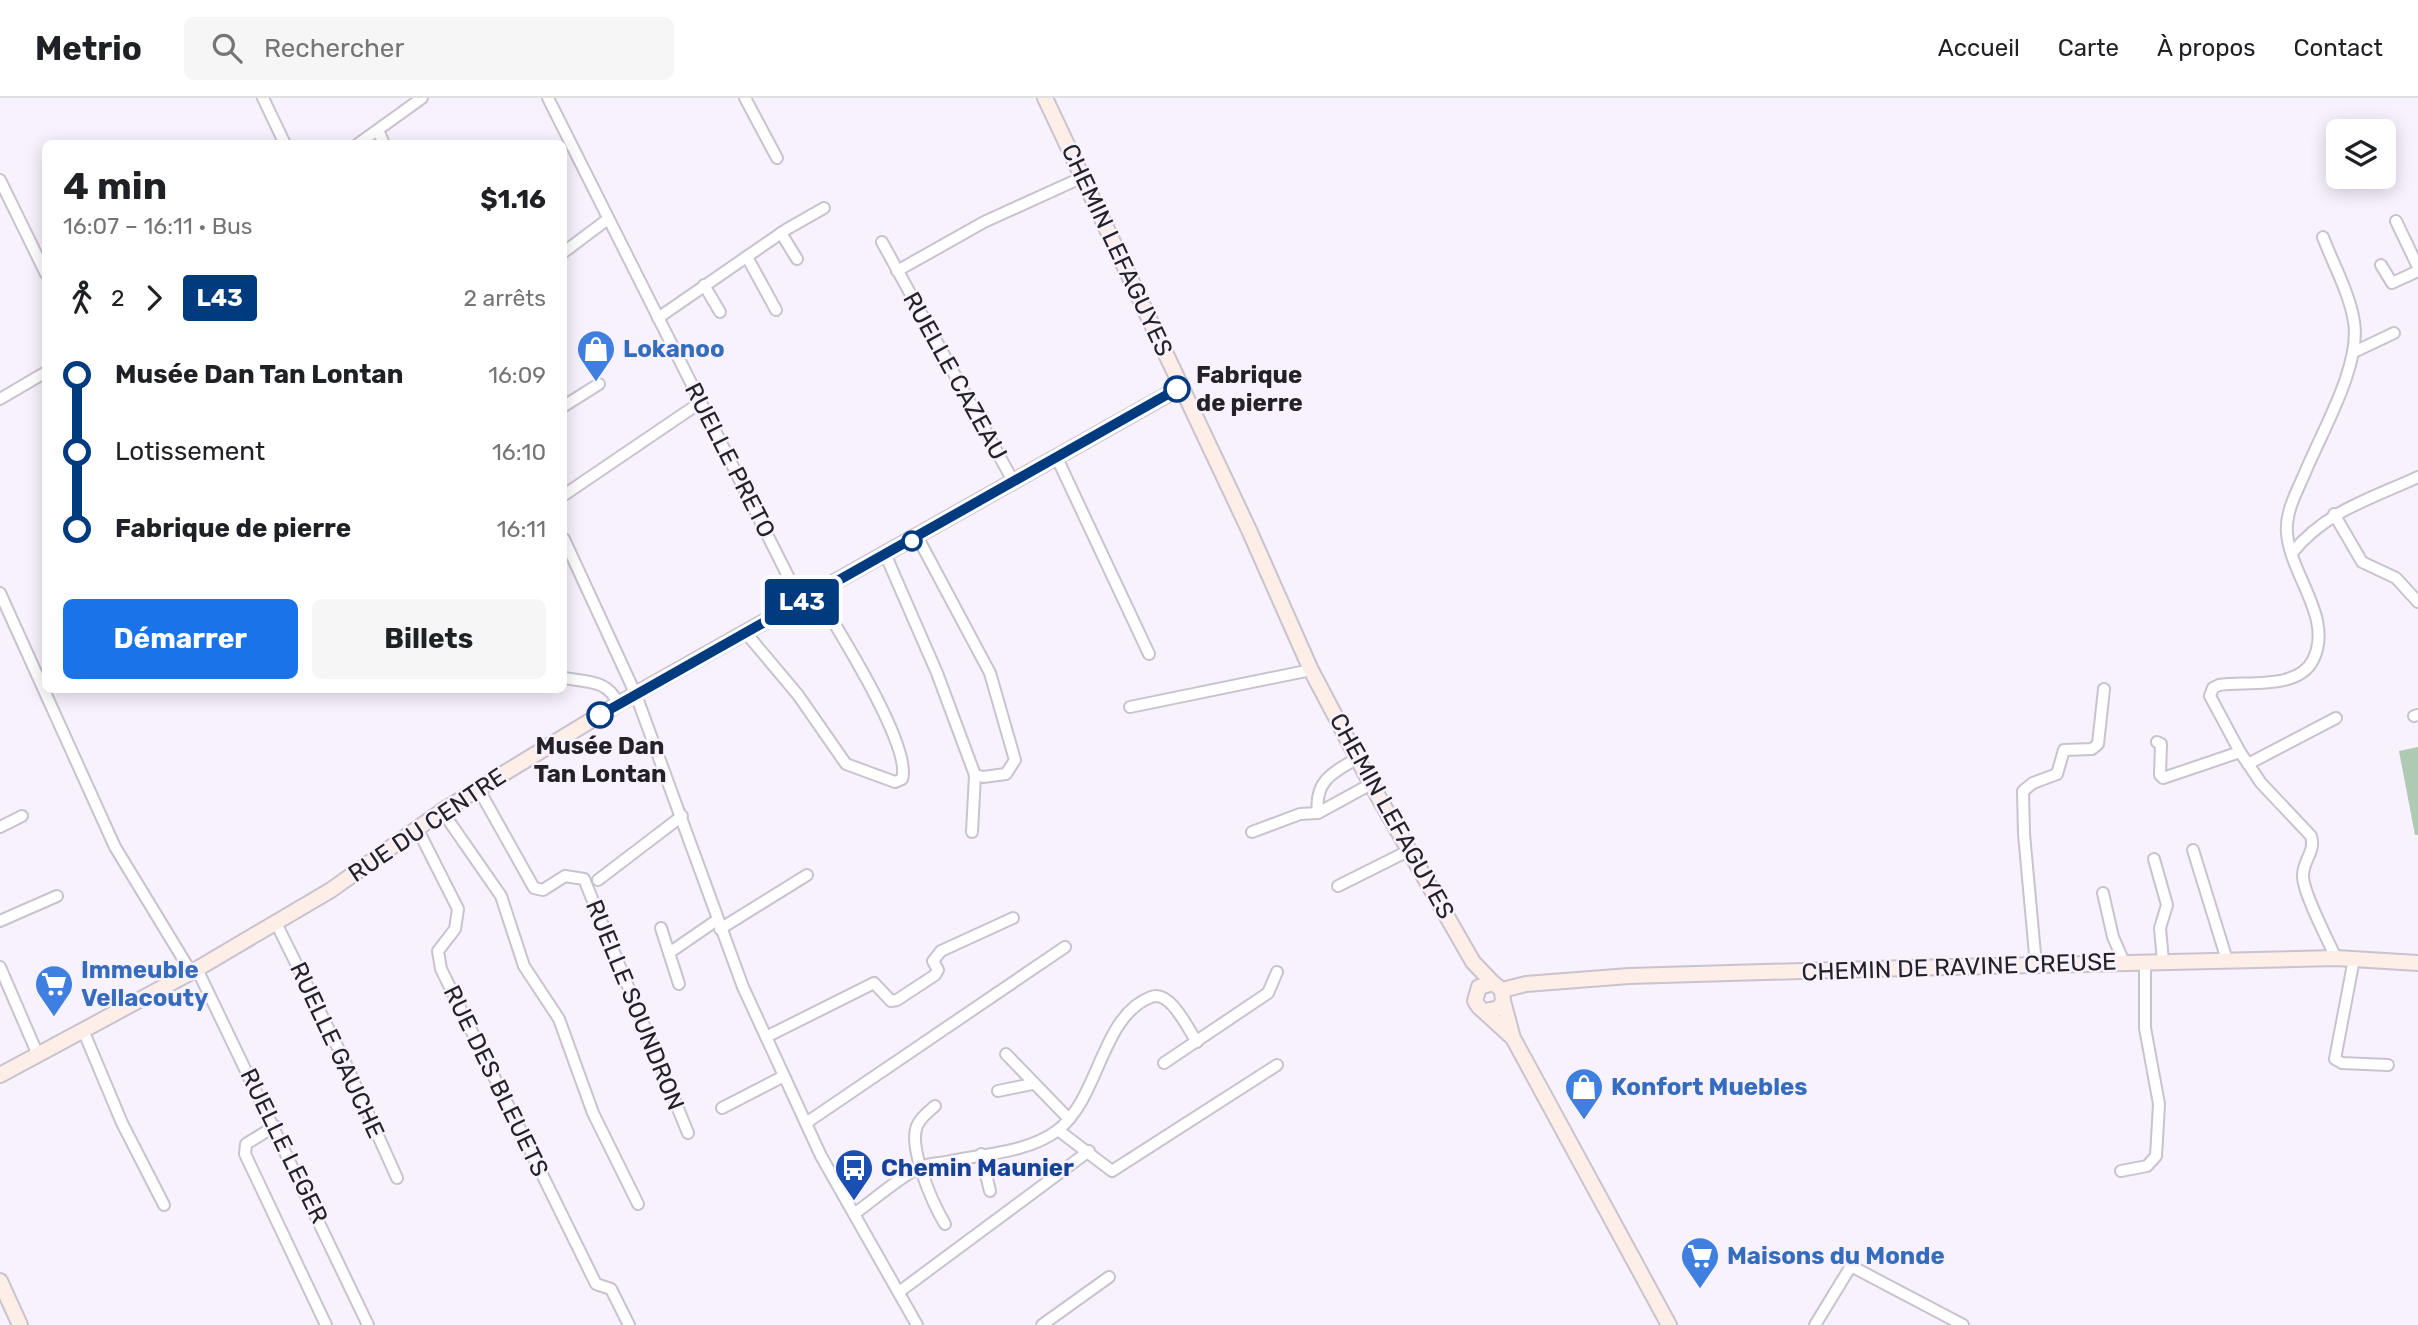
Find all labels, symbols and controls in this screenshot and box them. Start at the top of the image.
search box [184,17,674,80]
text: Metrio [35,29,142,68]
icon: search [208,29,246,67]
text: Rechercher [264,33,404,64]
text: Accueil [1938,34,2020,62]
text: Carte [2058,34,2119,62]
text: À propos [2157,34,2256,62]
text: Contact [2294,34,2383,62]
map controls [2326,119,2396,189]
button: layers [2326,119,2396,189]
street label: CHEMIN LEFAGUYES [1056,139,1178,361]
text: 4 min [63,163,167,209]
text: $1.16 [480,184,546,215]
text: 16:07 – 16:11 · Bus [63,212,253,240]
icon: walk [63,279,101,317]
icon: forward [135,279,173,317]
text: 2 [111,284,125,312]
text: L43 [197,284,243,312]
text: 2 arrêts [463,284,546,312]
street label: RUELLE CAZEAU [897,287,1013,465]
shop icon: Lokanoo [575,328,617,383]
place label: Lokanoo [623,335,725,363]
text: Musée Dan Tan Lontan [115,359,403,390]
text: 16:09 [488,361,546,389]
place label: Fabrique de pierre [1196,361,1303,417]
marker: Fabrique de pierre [1164,376,1190,402]
street label: RUELLE PRETO [679,378,781,542]
text: Lotissement [115,436,265,467]
text: 16:10 [492,438,546,466]
text: Fabrique de pierre [115,513,351,544]
text: 16:11 [497,515,546,543]
unlabelled marker [902,531,922,551]
line badge: L43 [762,579,842,625]
text: L43 [779,588,825,616]
button: Démarrer [63,599,298,679]
button: Billets [312,599,546,679]
marker: Musée Dan Tan Lontan [587,702,613,728]
street label: CHEMIN LEFAGUYES [1324,708,1460,924]
place label: Musée Dan Tan Lontan [534,732,666,788]
street label: RUE DU CENTRE [343,762,511,888]
street label: RUELLE SOUNDRON [580,896,690,1114]
street label: CHEMIN DE RAVINE CREUSE [1801,948,2117,986]
place label: Immeuble Vellacouty [81,956,208,1012]
street label: RUELLE GAUCHE [284,958,390,1142]
supermarket icon: Immeuble Vellacouty [33,963,75,1018]
street label: RUE DES BLEUETS [438,981,554,1181]
street label: RUELLE LEGER [234,1064,334,1228]
shop icon: Konfort Muebles [1563,1066,1605,1121]
place label: Konfort Muebles [1611,1073,1808,1101]
bus stop icon: Chemin Maunier [833,1147,875,1202]
place label: Chemin Maunier [881,1154,1074,1182]
supermarket icon: Maisons du Monde [1679,1235,1721,1290]
place label: Maisons du Monde [1727,1242,1945,1270]

